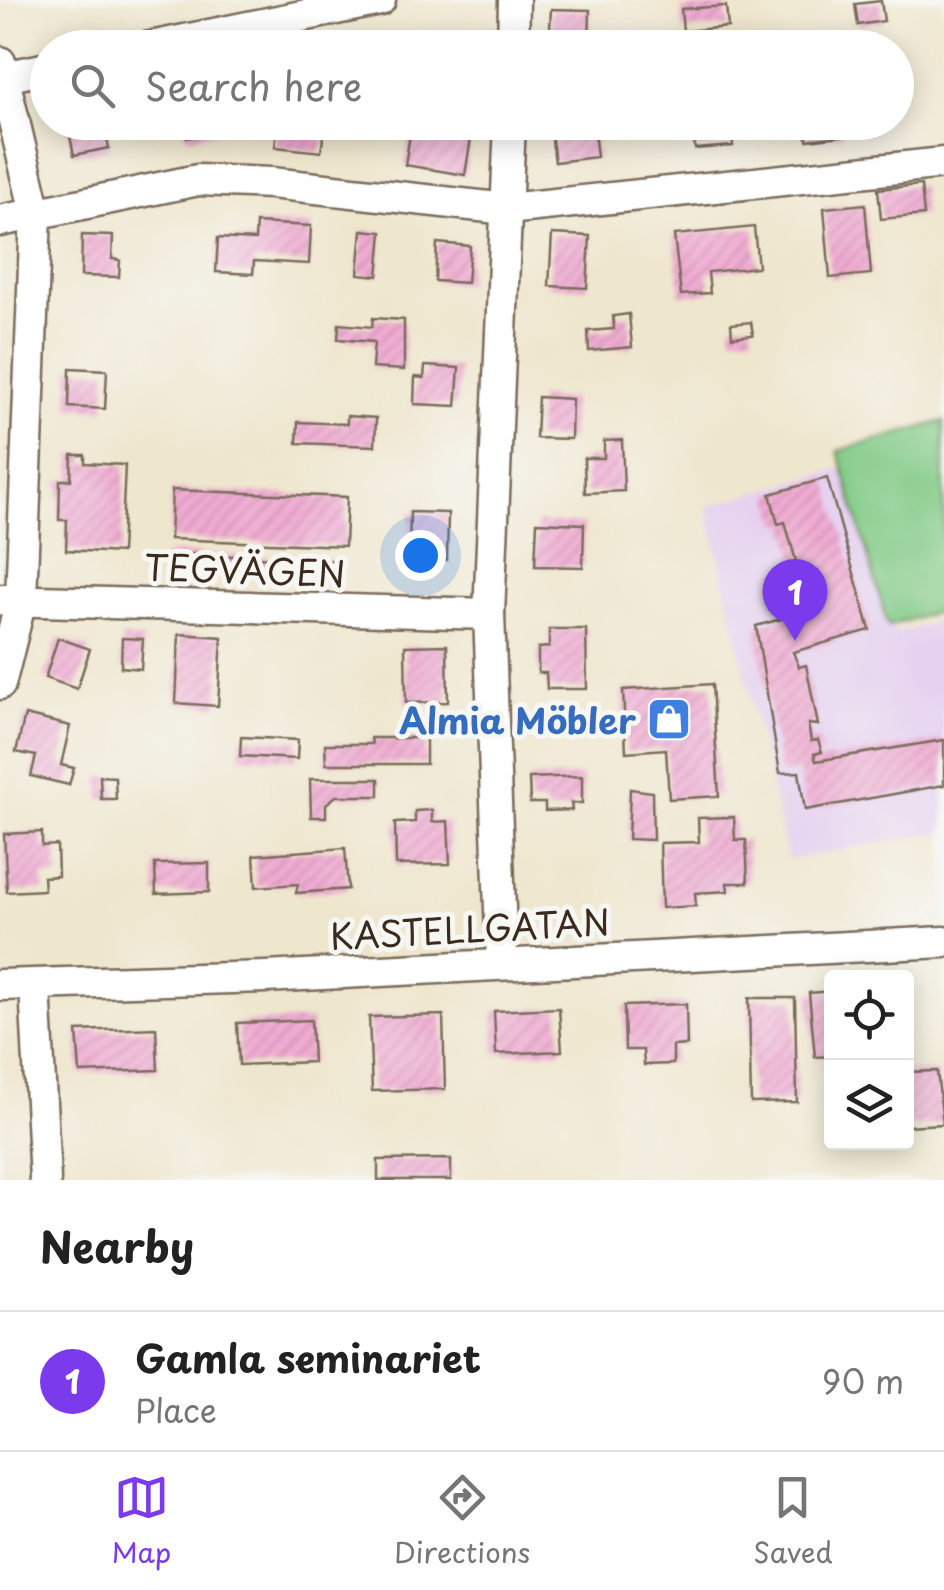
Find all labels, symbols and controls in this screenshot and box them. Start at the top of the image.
search box [30,30,914,140]
text: Search here [145,57,362,114]
icon: search [65,58,120,113]
your location [395,530,446,581]
street label: TEGVÄGEN [144,539,346,599]
pin: 1 [762,558,828,641]
place label: Almia Möbler [399,693,636,746]
shop icon: Almia Möbler [646,696,692,742]
street label: KASTELLGATAN [329,894,611,962]
map controls [824,970,914,1150]
button: locate [824,970,914,1060]
button: layers [824,1060,914,1150]
text: Nearby [40,1214,194,1277]
text: Gamla seminariet [135,1329,481,1386]
text: 1 [65,1357,80,1405]
text: 90 m [822,1357,904,1405]
text: Place [135,1386,217,1434]
tab: Map [111,1470,171,1573]
tab: Directions [394,1470,530,1573]
tab: Saved [753,1470,833,1573]

